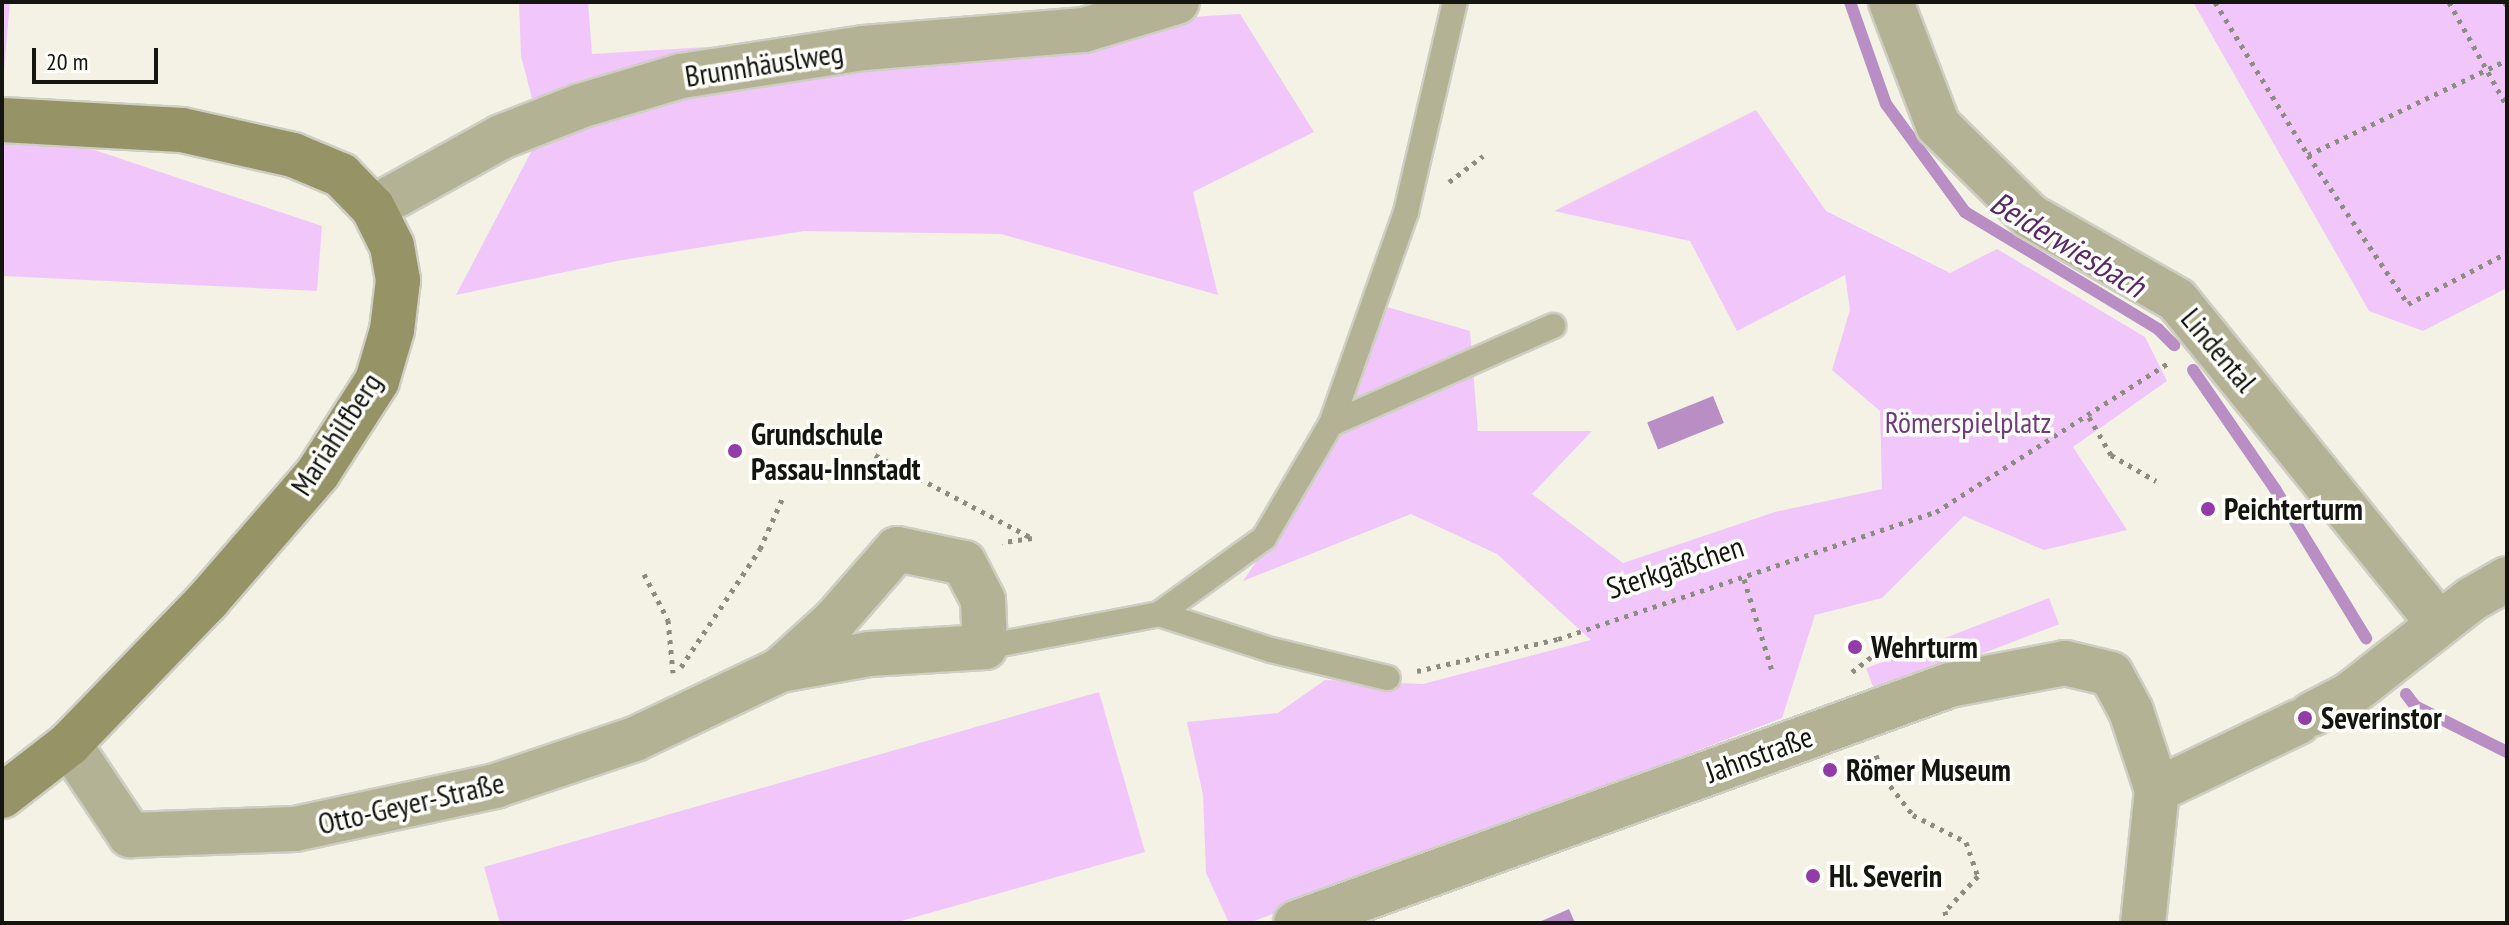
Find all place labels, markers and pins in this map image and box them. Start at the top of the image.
place label: Grundschule Passau-Innstadt [751,416,920,486]
marker: Grundschule Passau-Innstadt [726,442,744,460]
place label: Peichterturm [2224,491,2363,527]
marker: Peichterturm [2199,500,2217,518]
place label: Wehrturm [1871,629,1978,665]
marker: Wehrturm [1846,638,1864,656]
place label: Severinstor [2321,700,2442,736]
marker: Severinstor [2296,709,2314,727]
place label: Römer Museum [1846,752,2011,788]
marker: Römer Museum [1821,761,1839,779]
place label: Hl. Severin [1829,858,1944,894]
marker: Hl. Severin [1804,867,1822,885]

